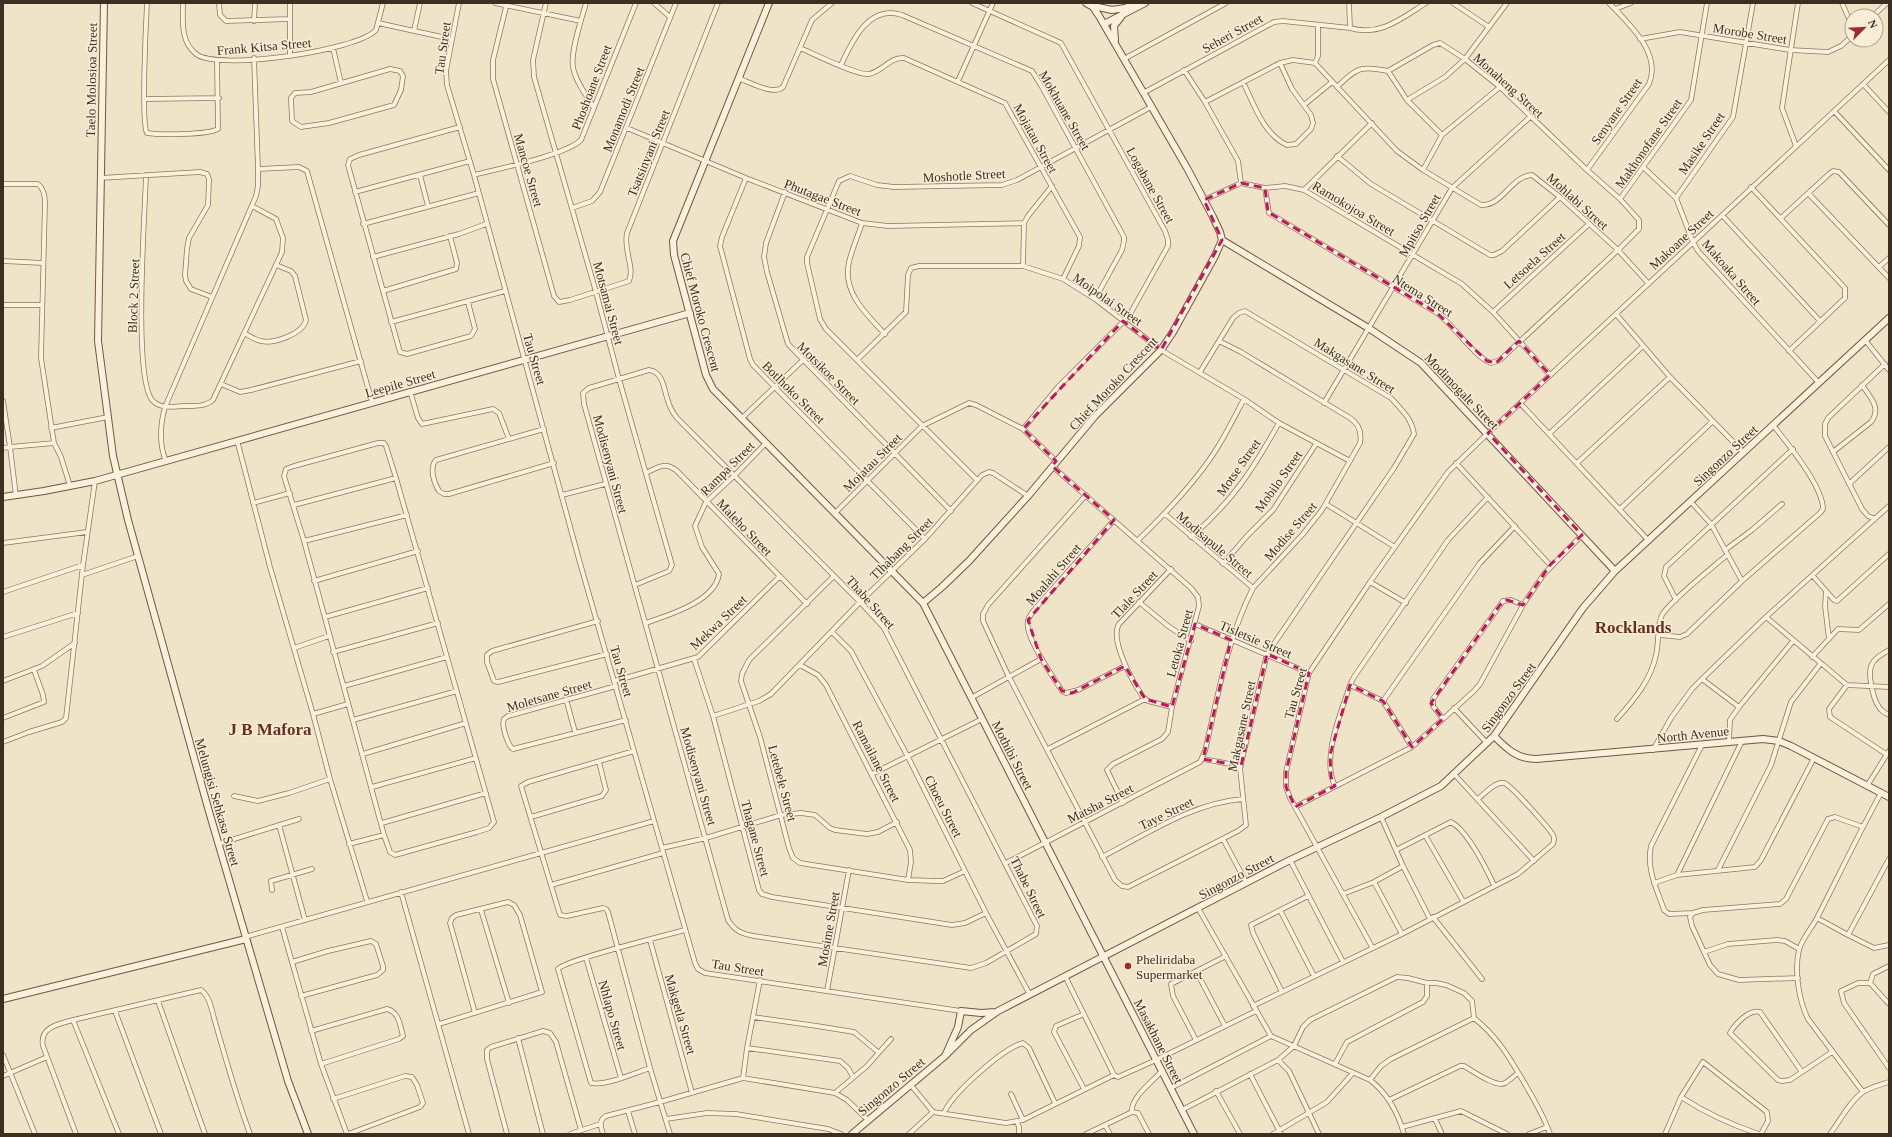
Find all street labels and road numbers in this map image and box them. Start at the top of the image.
street label: Seheri Street [1199,11,1265,56]
street label: Tau Street [431,20,454,75]
street label: Morobe Street [1712,20,1788,47]
street label: Taelo Molosioa Street [83,22,100,137]
street label: Frank Kitsa Street [216,35,312,58]
street label: Phoshoane Street [568,42,615,132]
street label: Monaheng Street [1471,50,1547,121]
street label: Monamodi Street [600,64,648,154]
street label: Mokhuane Street [1036,68,1094,153]
street label: Senyane Street [1588,75,1645,147]
street label: Makhonofane Street [1612,95,1685,191]
street label: Mojatau Street [1010,101,1061,176]
street label: Tsatsinyani Street [624,107,673,199]
street label: Masike Street [1675,109,1728,177]
street label: Mancoe Street [511,132,546,209]
street label: Logabane Street [1123,145,1178,226]
street label: Moshotle Street [922,166,1006,185]
street label: Mohlabi Street [1544,170,1612,233]
street label: Phutagae Street [782,176,864,219]
street label: Ramokojoa Street [1310,178,1398,239]
street label: Mpitso Street [1395,191,1444,259]
street label: Makoane Street [1646,206,1717,273]
street label: Letsoela Street [1500,229,1568,292]
street label: Makoaka Street [1699,236,1764,308]
street label: Chief Moroko Crescent [677,251,724,374]
street label: Block 2 Street [125,258,142,333]
street label: Motsamai Street [590,260,627,347]
street label: Moipolai Street [1070,270,1146,329]
street label: Ntema Street [1390,271,1456,320]
street label: Tau Street [520,332,549,387]
street label: Chief Moroko Crescent [1066,333,1161,433]
street label: Makgasane Street [1311,334,1398,397]
street label: Motsikoe Street [794,339,863,408]
street label: Modimogale Street [1422,350,1502,433]
street label: Botlhoko Street [759,358,828,427]
street label: Leepile Street [363,366,437,401]
street label: Modisenyani Street [590,413,631,515]
street label: Singonzo Street [1690,421,1761,489]
street label: Mojatau Street [840,430,905,495]
street label: Motse Street [1213,436,1264,499]
street label: Rampa Street [697,438,758,499]
street label: Mobilo Street [1252,447,1305,515]
street label: Maleho Street [714,496,776,559]
street label: Modise Street [1261,499,1320,564]
street label: Modisapule Street [1173,508,1256,581]
street label: Tlhabang Street [867,514,936,583]
street label: Moalahi Street [1022,540,1085,608]
street label: Tlale Street [1108,567,1161,621]
street label: Thabe Street [843,573,899,632]
street label: Mekwa Street [687,591,750,653]
street label: Letoka Street [1163,607,1196,679]
street label: Tisletsie Street [1217,617,1295,662]
street label: Tau Street [607,644,636,699]
street label: Singonzo Street [1478,659,1539,735]
street label: Tau Street [1281,665,1310,721]
street label: Moletsane Street [505,676,594,715]
street label: Makgasane Street [1225,679,1259,773]
street label: Ramailane Street [850,718,904,805]
street label: Mothibi Street [989,718,1037,793]
street label: North Avenue [1656,723,1730,746]
street label: Modisenyani Street [677,725,720,827]
street label: Melungisi Sehkasa Street [192,737,243,868]
street label: Letebele Street [765,743,800,823]
street label: Choeu Street [922,773,966,840]
street label: Matsha Street [1065,780,1136,826]
street label: Taye Street [1137,794,1196,833]
street label: Thagane Street [738,798,773,878]
street label: Singonzo Street [1196,850,1277,902]
street label: Thabe Street [1007,854,1050,921]
street label: Mosime Street [814,890,843,968]
street label: Tau Street [711,956,766,979]
street label: Makgetla Street [662,972,699,1056]
street label: Nhlapo Street [595,979,630,1052]
street label: Masakhane Street [1131,996,1186,1086]
street label: Singonzo Street [855,1054,928,1119]

